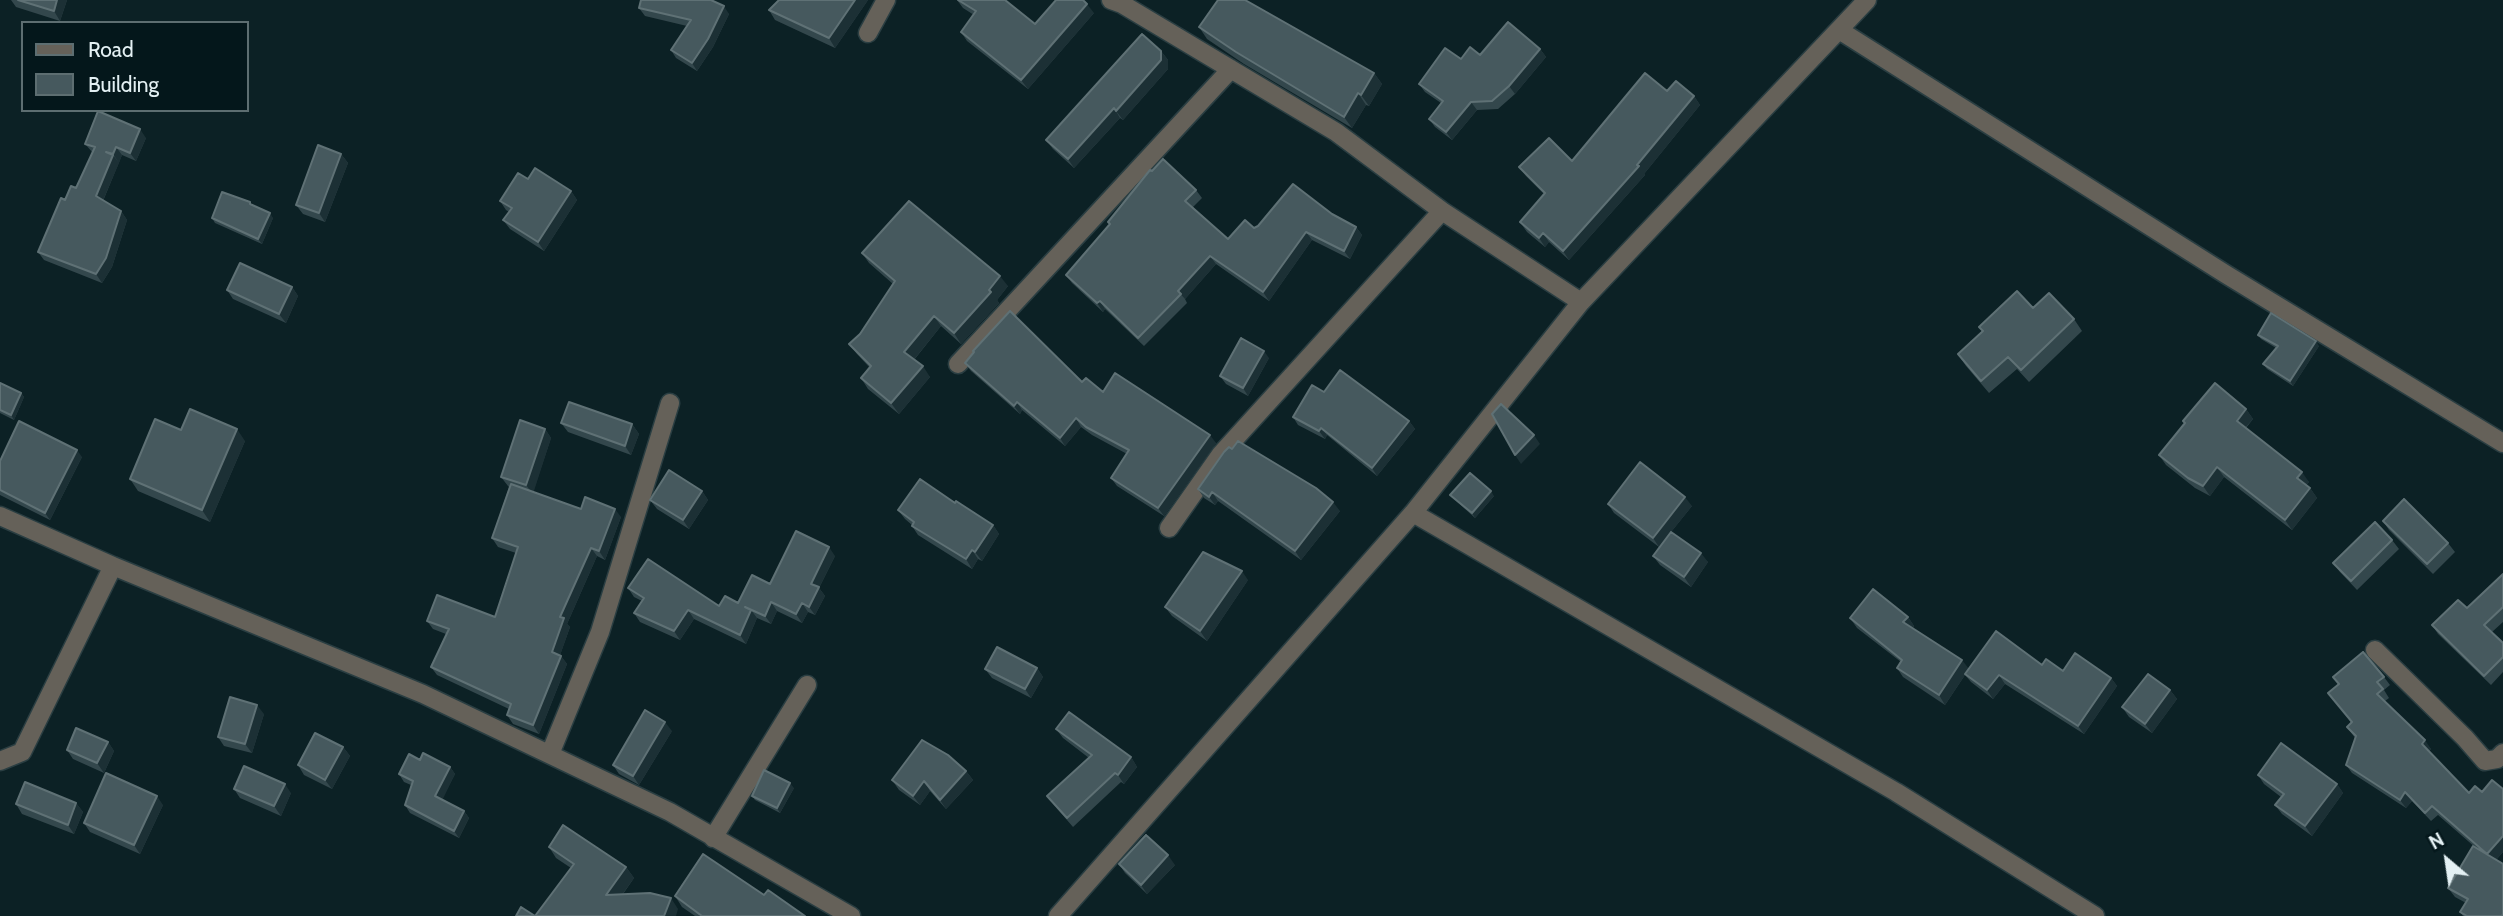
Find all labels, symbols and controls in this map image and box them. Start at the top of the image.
legend [21,21,248,112]
text: Road [88,37,134,62]
text: Building [88,72,159,97]
north arrow [2412,825,2482,895]
text: N [2425,828,2448,855]

